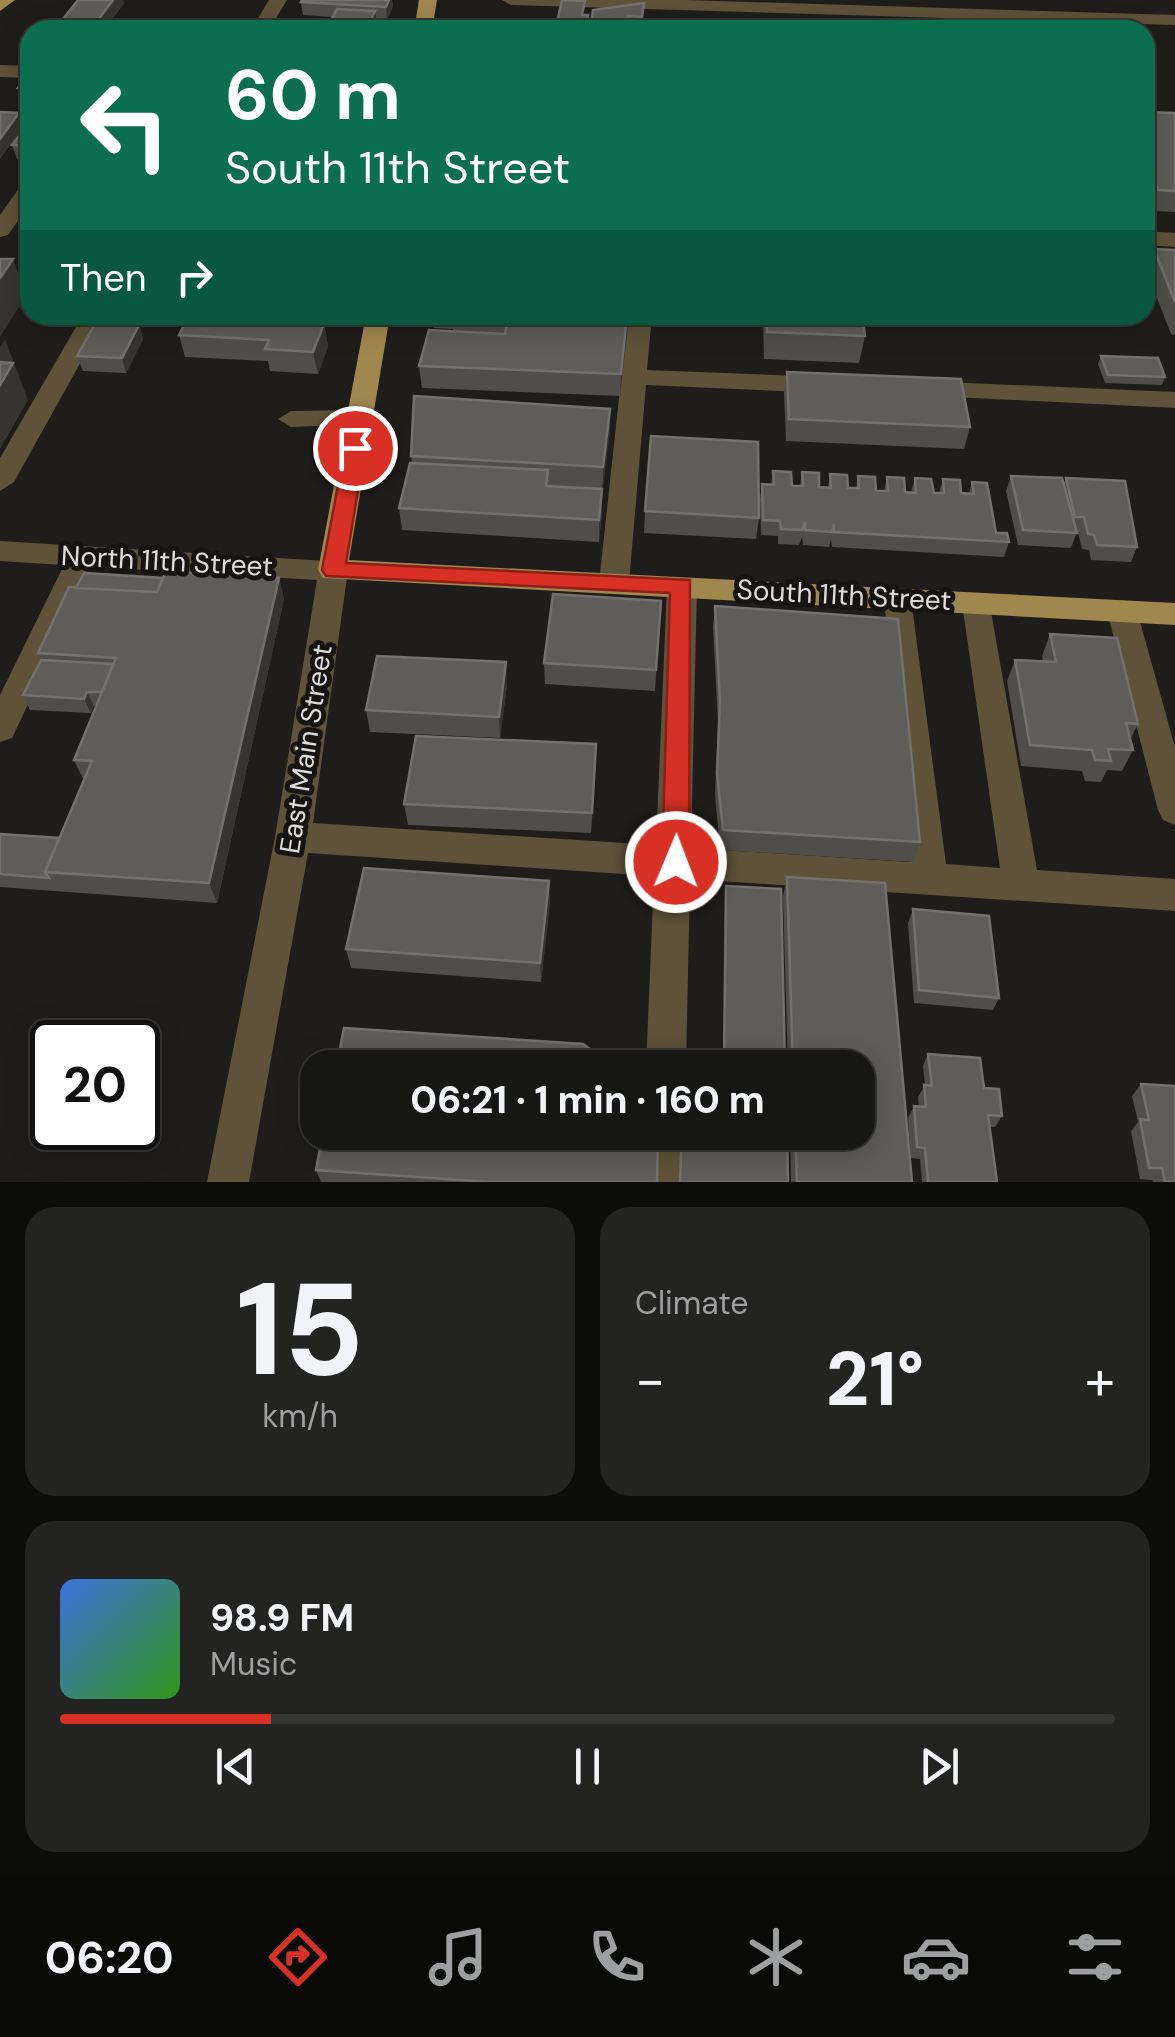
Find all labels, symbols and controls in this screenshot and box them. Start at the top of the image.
text: 60 m [225,50,401,141]
icon: left [60,60,190,190]
text: South 11th Street [225,138,570,197]
icon: right [167,250,222,305]
text: Then [60,253,147,303]
pin [313,406,398,491]
icon: arrive [328,421,383,476]
street label: North 11th Street [60,537,274,585]
street label: South 11th Street [736,571,952,619]
street label: East Main Street [271,642,341,856]
position arrow [624,810,728,914]
speed limit sign: 20 [30,1020,160,1150]
text: 06:21 · 1 min · 160 m [410,1075,765,1125]
text: 15 [236,1245,364,1414]
text: Climate [635,1282,749,1324]
text: 21° [826,1331,924,1428]
text: − [635,1344,665,1416]
text: + [1085,1344,1115,1416]
text: km/h [262,1395,338,1437]
text: 98.9 FM [210,1593,354,1643]
text: Music [210,1643,297,1685]
icon: previous [208,1739,263,1794]
icon: pause [560,1739,615,1794]
icon: next [912,1739,967,1794]
icon: directions [263,1922,333,1992]
icon: music [423,1922,493,1992]
icon: phone [582,1922,652,1992]
icon: climate [741,1922,811,1992]
icon: car [901,1922,971,1992]
icon: filters [1060,1922,1130,1992]
text: 06:20 [45,1928,174,1987]

